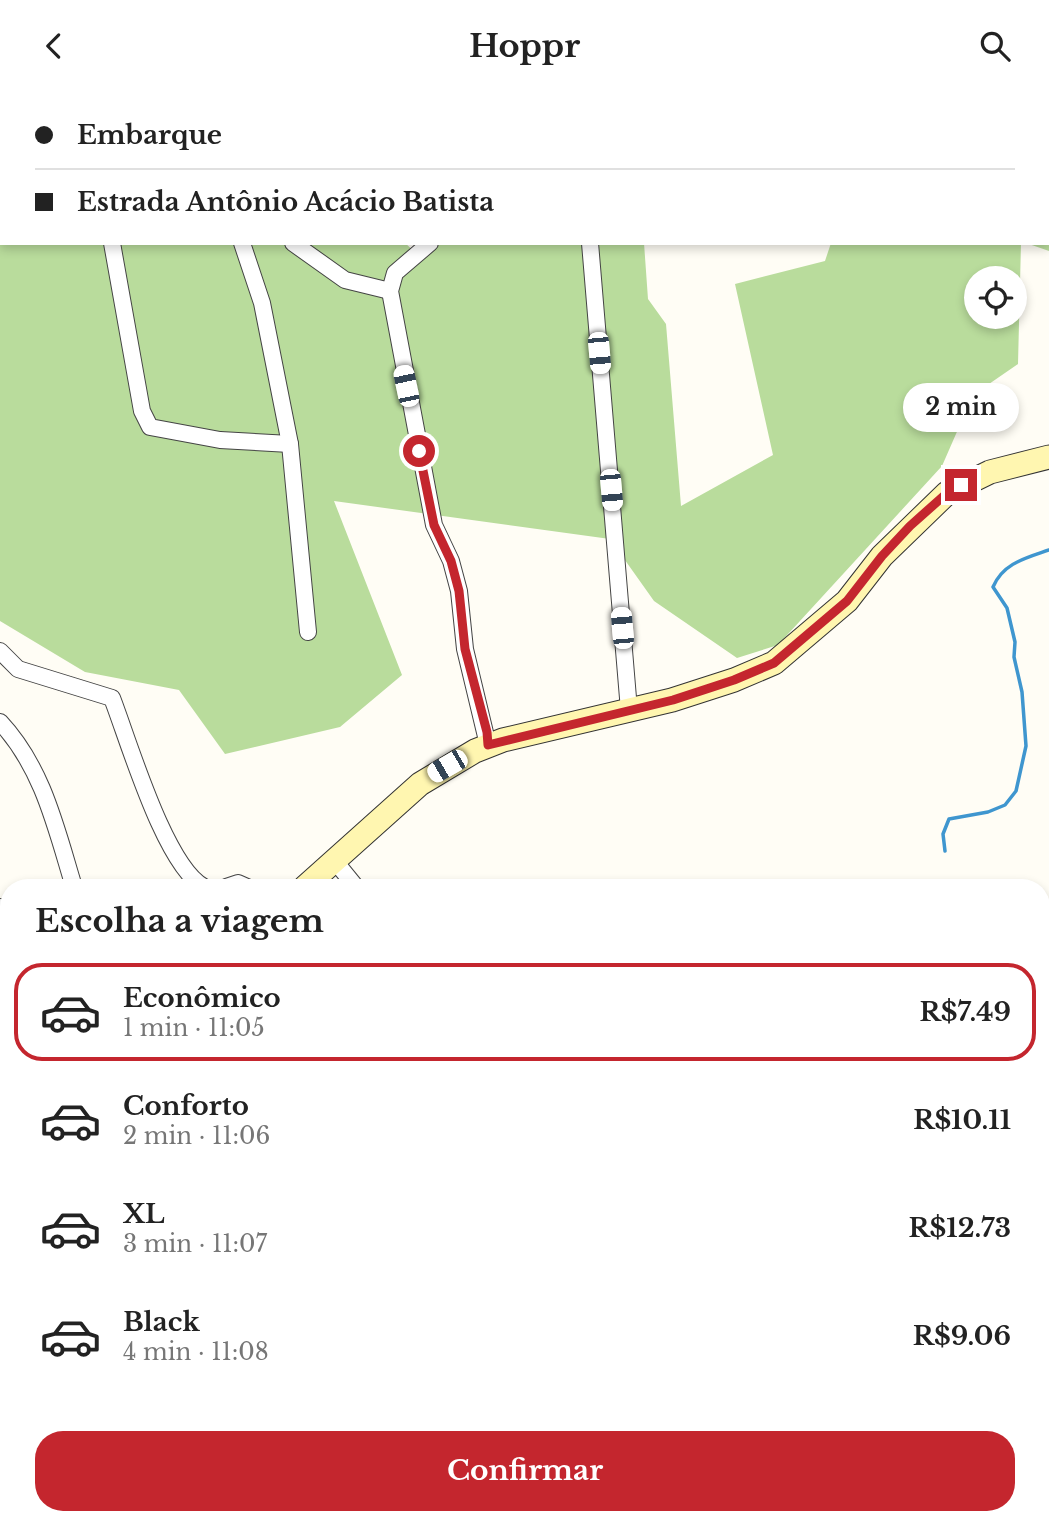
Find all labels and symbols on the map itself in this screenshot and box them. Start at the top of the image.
car [587,331,612,375]
car [392,363,421,409]
callout: 2 min [903,383,1019,433]
route start [403,435,435,467]
car [599,468,624,512]
route end [945,469,977,501]
car [610,606,635,650]
car [424,746,471,786]

